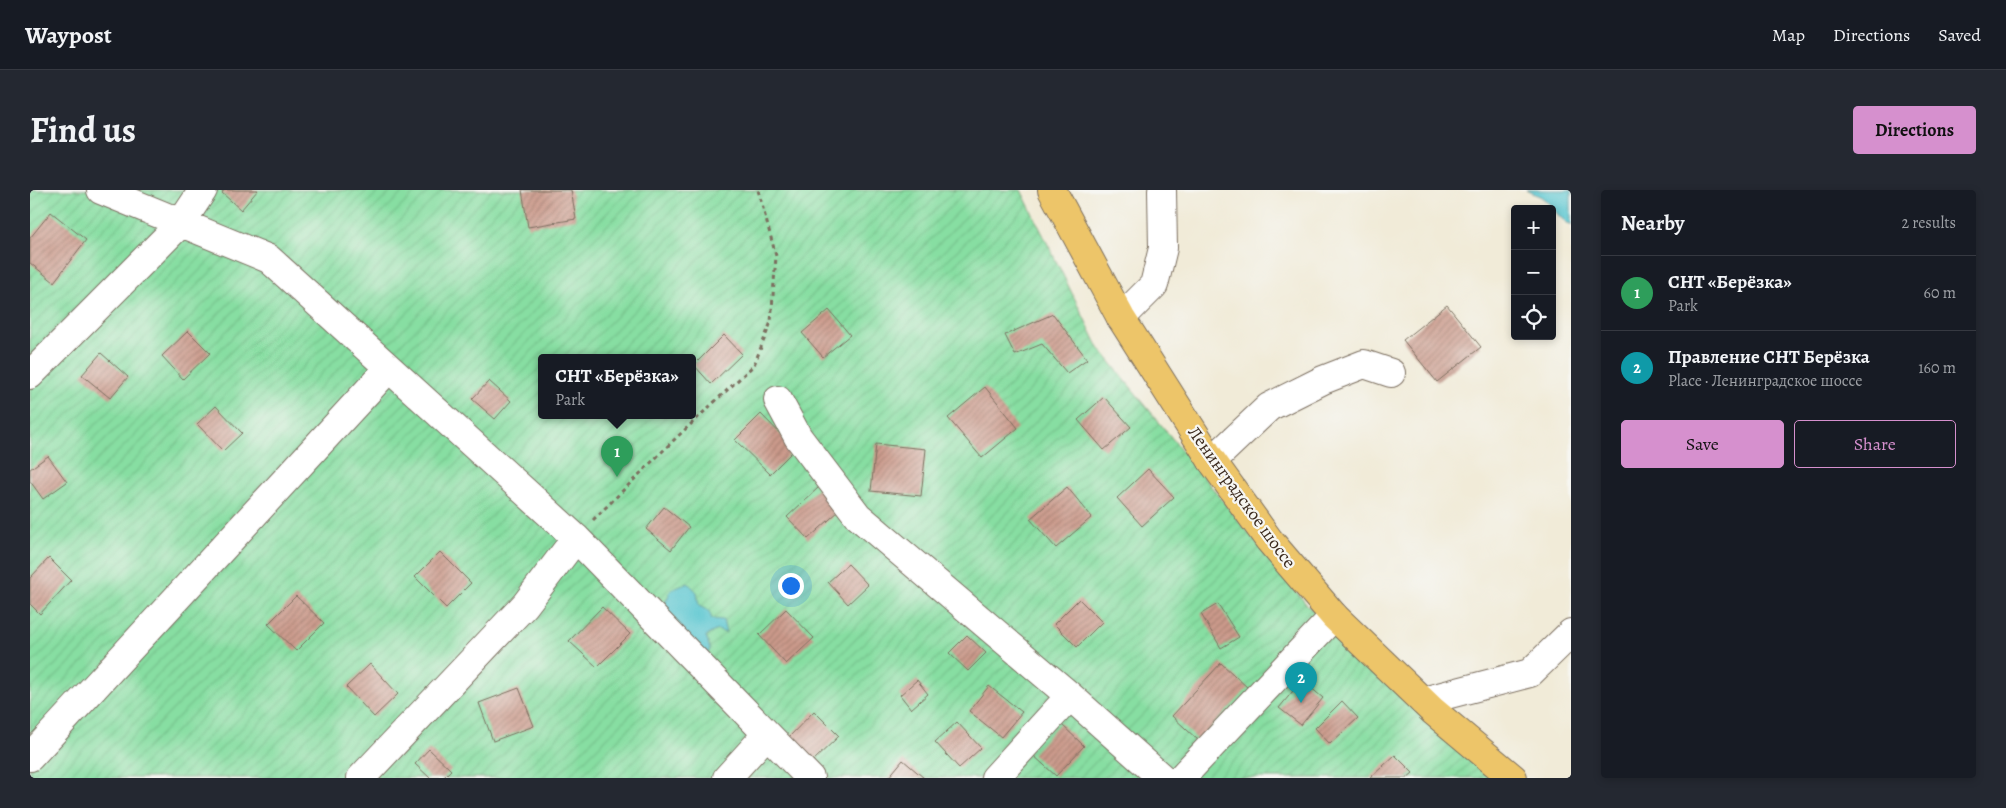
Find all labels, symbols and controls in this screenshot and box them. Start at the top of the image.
text: Waypost [25,19,112,51]
text: Map [1772,23,1805,47]
text: Directions [1833,23,1910,47]
text: Saved [1938,23,1981,47]
text: Find us [30,106,136,154]
button: Directions [1853,106,1976,154]
map controls [1511,205,1556,340]
button: + [1511,205,1556,250]
text: Nearby [1621,209,1684,237]
text: 2 results [1901,212,1956,234]
button: − [1511,250,1556,295]
text: СНТ «Берёзка» [1668,269,1792,295]
text: 1 [1634,282,1640,304]
text: 60 m [1924,282,1956,304]
button: locate [1511,295,1556,340]
text: Park [1668,295,1698,317]
text: Правление СНТ Берёзка [1668,344,1870,370]
popup [538,354,696,419]
text: 2 [1633,357,1641,379]
text: 160 m [1918,357,1956,379]
text: СНТ «Берёзка» [555,363,679,389]
text: Place · Ленинградское шоссе [1668,370,1862,392]
text: Park [555,389,585,411]
button: Save [1621,420,1784,468]
button: Share [1794,420,1956,468]
street label: Ленинградское шоссе [1182,421,1302,573]
pin: 1 [601,436,633,477]
your location [778,573,804,599]
pin: 2 [1285,662,1317,703]

